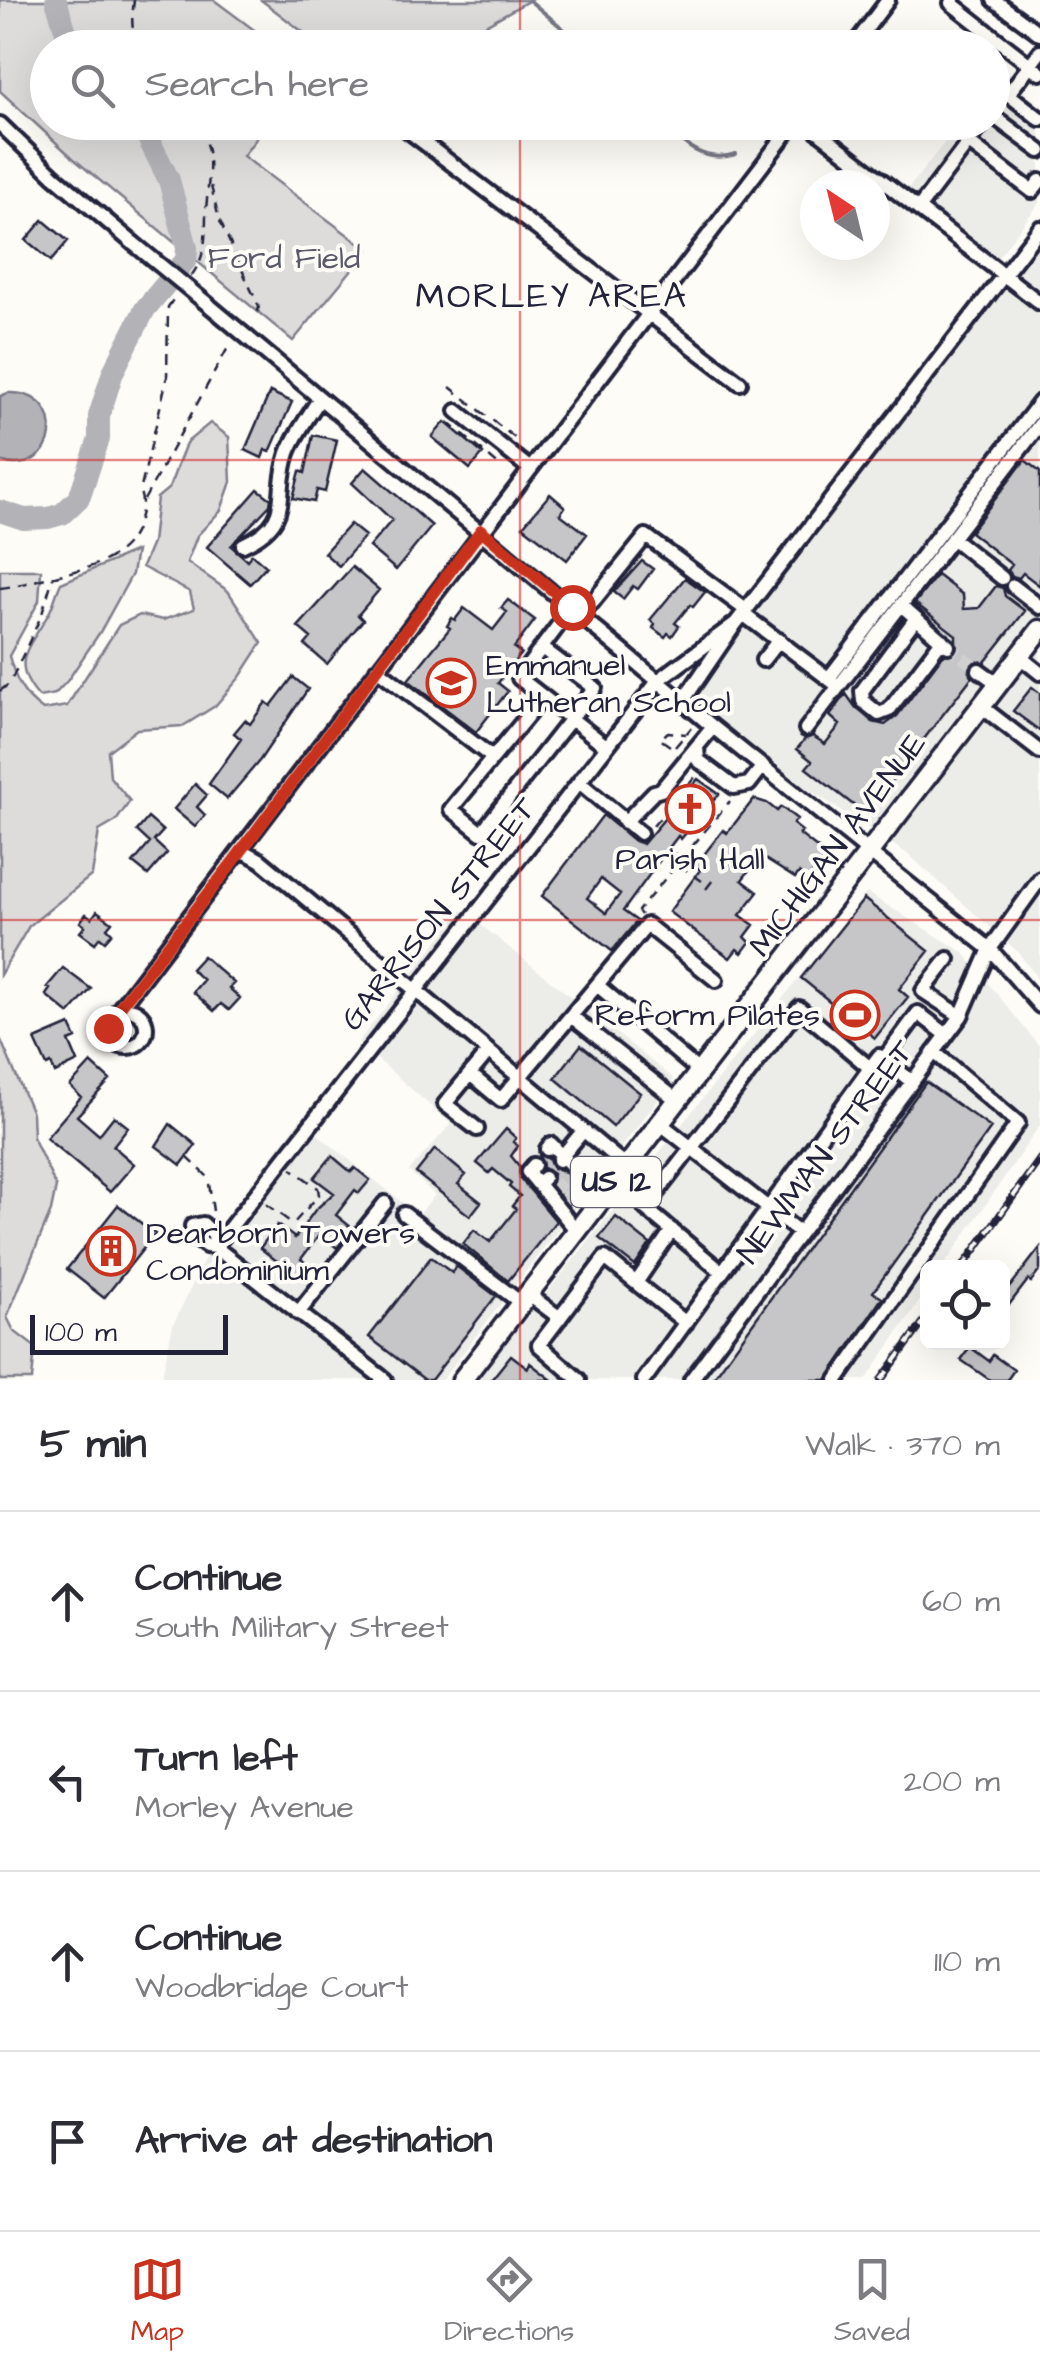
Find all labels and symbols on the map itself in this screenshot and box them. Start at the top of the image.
north arrow [800,170,890,260]
park label: Ford Field [208,236,360,281]
district label: MORLEY AREA [415,272,689,321]
route start [550,585,596,631]
place label: Emmanuel Lutheran School [486,643,731,725]
school or university icon: Emmanuel Lutheran School [425,657,477,709]
street label: MICHIGAN AVENUE [739,724,937,966]
church icon: Parish Hall [664,783,716,835]
street label: GARRISON STREET [331,787,548,1041]
place label: Parish Hall [615,837,765,882]
sports icon: Reform Pilates [829,989,881,1041]
place label: Reform Pilates [595,993,820,1038]
route end [86,1006,132,1052]
street label: NEWMAN STREET [727,1031,925,1273]
road number: US 12 [571,1157,661,1207]
place label: Dearborn Towers Condominium [146,1211,415,1293]
building icon: Dearborn Towers Condominium [85,1225,137,1277]
scale bar [30,1310,228,1354]

